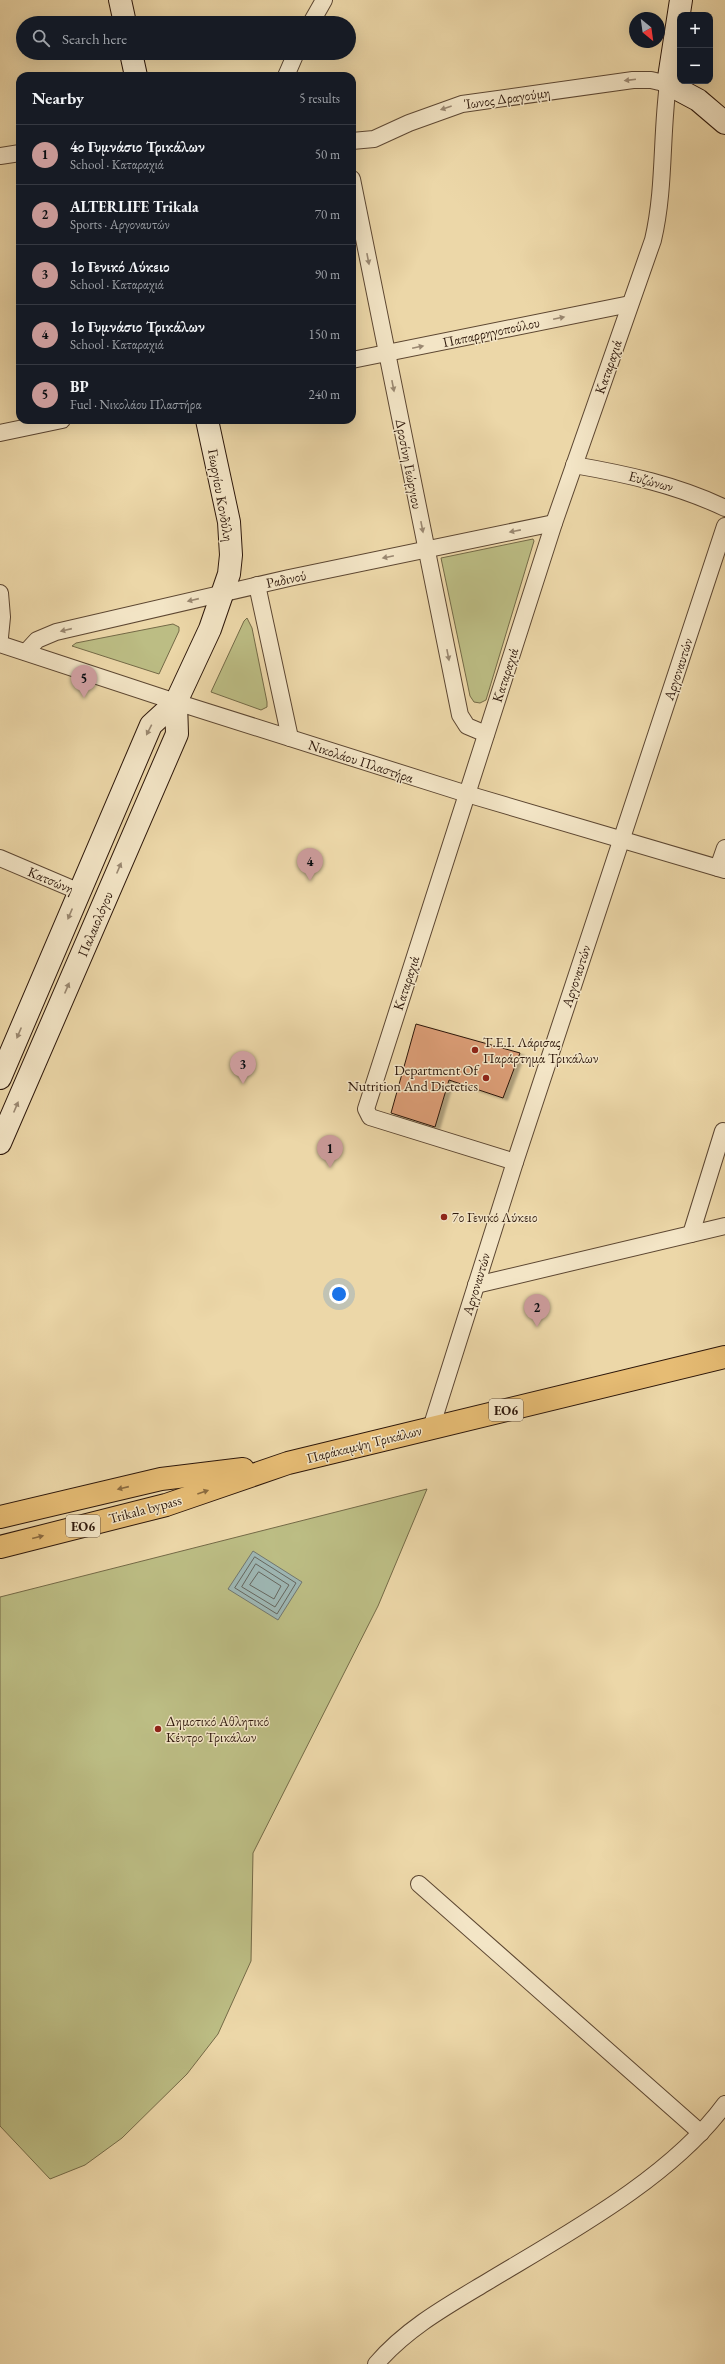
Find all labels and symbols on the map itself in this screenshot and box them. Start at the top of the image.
north arrow [629,12,665,48]
one-way arrow [624,77,636,83]
street label: Ίωνος Δραγούμη [463,83,551,113]
one-way arrow [440,106,452,112]
one-way arrow [365,253,371,265]
street label: Παπαρρηγοπούλου [441,313,541,351]
one-way arrow [553,315,565,321]
street label: Καταραχιά [590,337,626,396]
one-way arrow [411,344,424,350]
one-way arrow [391,380,397,392]
street label: Δροσίνη Γεώργιου [391,417,427,511]
street label: Γεωργίου Κονδύλη [204,447,238,543]
street label: Ευζώνων [627,466,676,496]
one-way arrow [419,521,425,533]
one-way arrow [509,528,521,534]
one-way arrow [382,554,394,560]
street label: Ραδινού [264,566,308,592]
one-way arrow [186,597,199,603]
one-way arrow [60,627,72,633]
street label: Αργοναυτών [659,635,697,703]
street label: Καταραχιά [488,645,522,704]
one-way arrow [445,649,451,661]
pin: 5 [71,665,97,698]
one-way arrow [146,724,153,736]
street label: Νικολάου Πλαστήρα [306,736,417,787]
pin: 4 [297,848,323,881]
street label: Κατσώνη [25,862,77,898]
one-way arrow [116,863,122,874]
street label: Παλαιολόγου [73,888,117,960]
one-way arrow [67,908,73,920]
street label: Αργοναυτών [557,942,595,1010]
street label: Καταραχιά [389,953,423,1012]
one-way arrow [65,981,71,993]
one-way arrow [16,1028,22,1039]
place label: Τ.Ε.Ι. Λάρισας Παράρτημα Τρικάλων [483,1033,599,1067]
marker: Τ.Ε.Ι. Λάρισας Παράρτημα Τρικάλων [470,1045,480,1055]
pin: 3 [230,1051,256,1084]
place label: Department Of Nutrition And Dietetics [348,1061,480,1095]
marker: Department Of Nutrition And Dietetics [481,1073,491,1083]
one-way arrow [13,1100,19,1112]
pin: 1 [317,1135,343,1168]
place label: 7ο Γενικό Λύκειο [452,1208,538,1226]
marker: 7ο Γενικό Λύκειο [439,1212,449,1222]
street label: Αργοναυτών [458,1250,494,1318]
your location [329,1284,349,1304]
pin: 2 [524,1294,550,1327]
road number: ΕΟ6 [489,1399,523,1421]
street label: Παράκαμψη Τρικάλων [305,1421,424,1467]
one-way arrow [117,1486,129,1492]
one-way arrow [198,1489,210,1495]
street label: Trikala bypass [107,1491,184,1527]
road number: ΕΟ6 [66,1515,100,1537]
one-way arrow [32,1534,44,1540]
place label: Δημοτικό Αθλητικό Κέντρο Τρικάλων [166,1712,269,1746]
marker: Δημοτικό Αθλητικό Κέντρο Τρικάλων [153,1724,163,1734]

